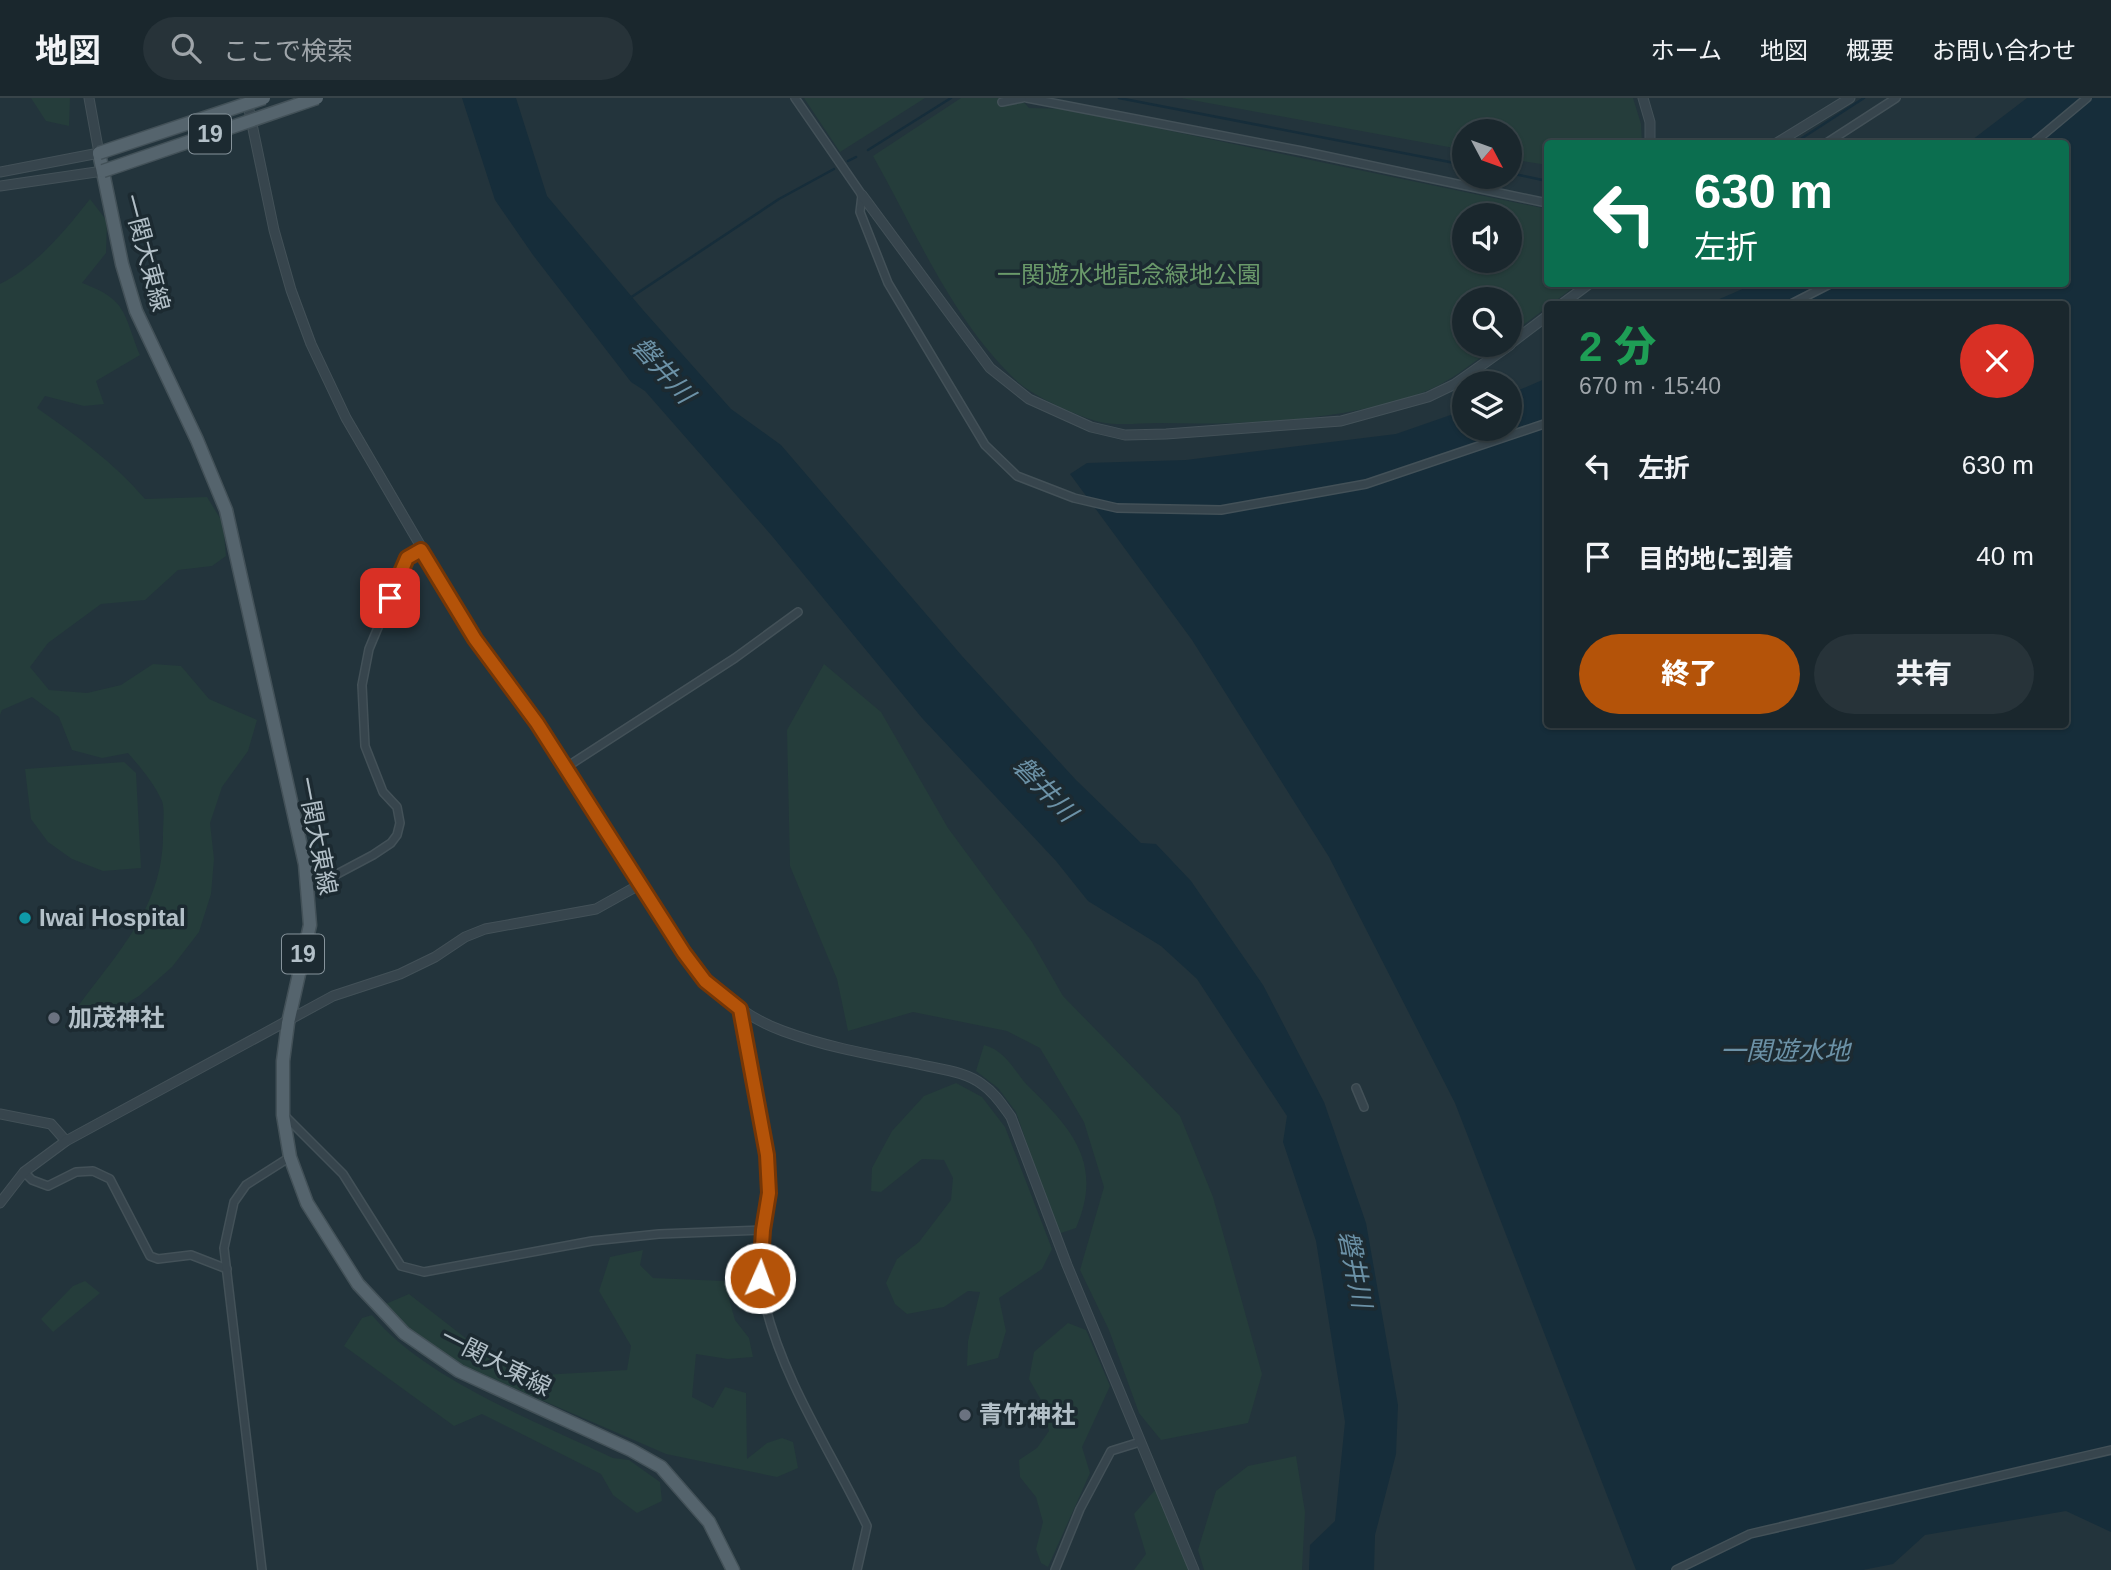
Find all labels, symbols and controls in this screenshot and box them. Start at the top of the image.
search box [143,17,633,80]
icon: search [167,29,205,67]
text: 地図 [35,32,101,69]
text: ここで検索 [223,36,353,66]
text: ホーム [1651,37,1722,64]
text: 地図 [1760,37,1808,64]
text: 概要 [1846,37,1894,64]
text: お問い合わせ [1932,37,2076,64]
road number: 19 [189,115,231,154]
north arrow [1452,119,1522,189]
map controls [1452,119,1522,441]
text: 630 m [1694,164,1833,218]
icon: left [1579,168,1670,259]
street label: 一関大東線 [118,191,175,314]
button: sound [1452,203,1522,273]
text: 左折 [1694,229,1758,265]
park label: 一関遊水地記念緑地公園 [997,261,1261,288]
button: search [1452,287,1522,357]
text: 2 分 [1579,323,1656,370]
button: close [1960,324,2034,398]
water label: 磐井川 [626,331,702,411]
button: layers [1452,371,1522,441]
text: 670 m · 15:40 [1579,373,1721,399]
icon: left [1579,447,1617,485]
text: 630 m [1962,450,2034,480]
text: 左折 [1638,453,1690,483]
icon: arrive [1579,538,1617,576]
text: 40 m [1976,541,2034,571]
text: 目的地に到着 [1638,544,1794,574]
pin [360,568,420,628]
icon: arrive [371,579,409,617]
button: 終了 [1579,634,1800,714]
button: 共有 [1814,634,2034,714]
water label: 磐井川 [1007,751,1085,830]
street label: 一関大東線 [293,774,342,897]
place label: Iwai Hospital [39,904,186,931]
marker: Iwai Hospital [17,910,33,926]
road number: 19 [282,934,324,974]
place label: 加茂神社 [68,1004,164,1031]
marker: 加茂神社 [46,1010,62,1026]
water label: 一関遊水地 [1720,1036,1853,1066]
water label: 磐井川 [1333,1228,1378,1313]
position arrow [723,1241,797,1315]
street label: 一関大東線 [437,1322,556,1401]
place label: 青竹神社 [979,1401,1075,1428]
marker: 青竹神社 [957,1407,973,1423]

